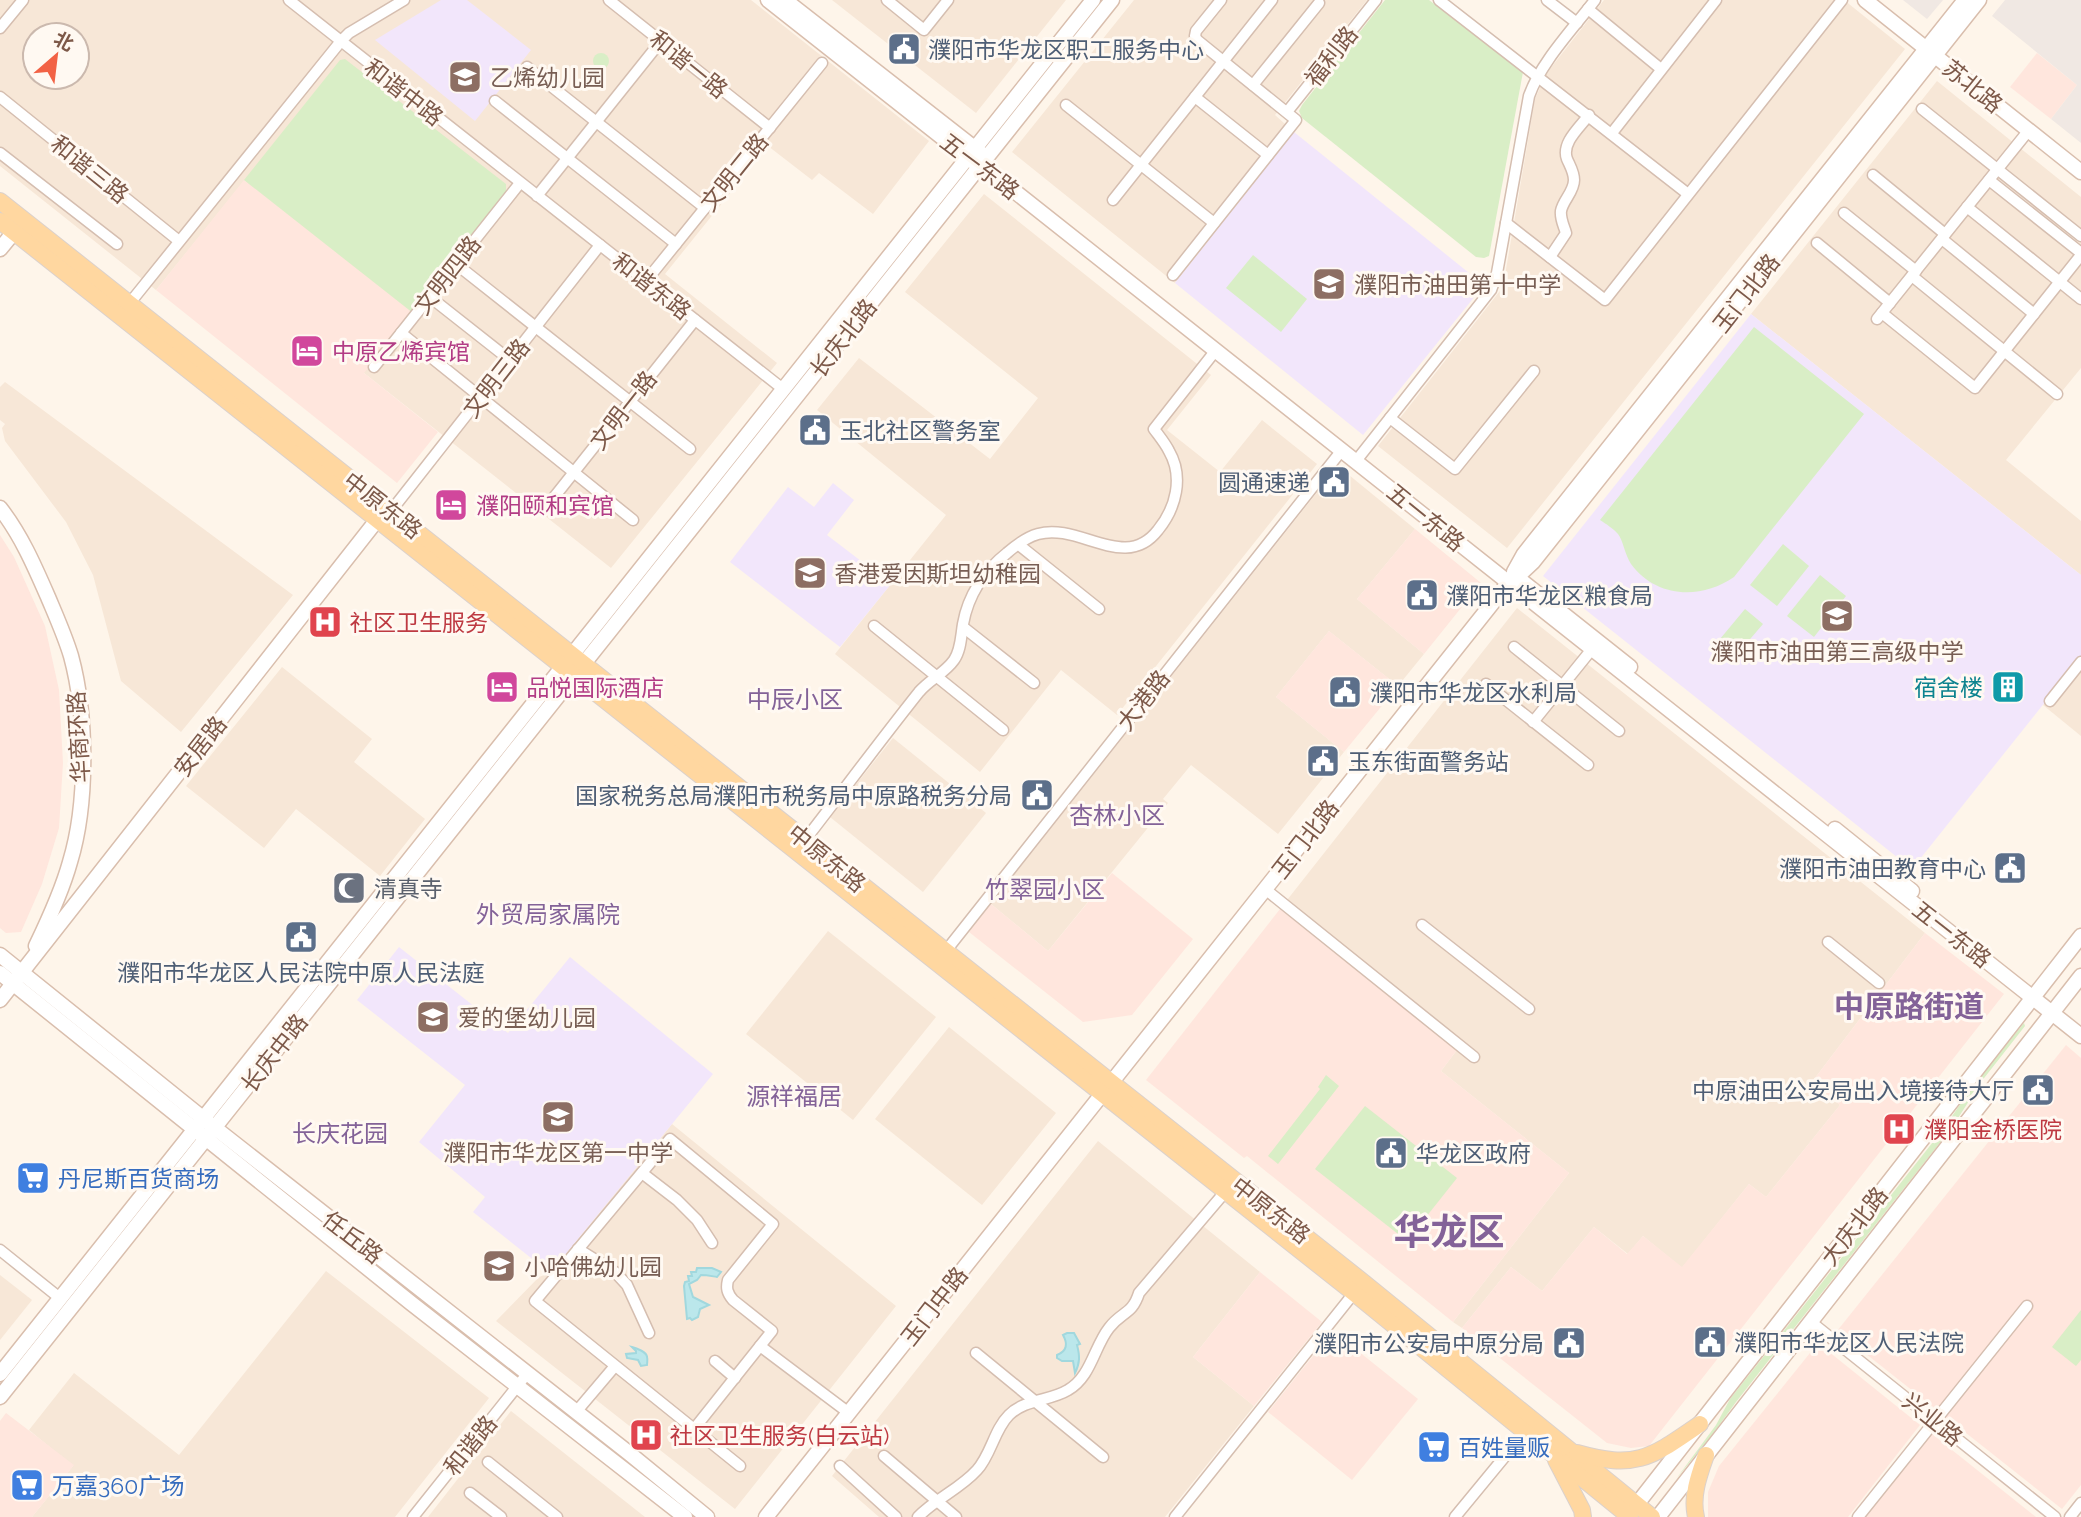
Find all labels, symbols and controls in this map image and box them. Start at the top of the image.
north arrow [21,21,91,91]
street label: 福利路 [1299,21,1363,91]
street label: 和谐一路 [645,25,733,103]
text: 北 [50,27,78,55]
public building icon: 濮阳市华龙区职工服务中心 [885,30,923,68]
place label: 濮阳市华龙区职工服务中心 [928,36,1204,63]
street label: 和谐中路 [359,53,449,131]
street label: 苏北路 [1938,54,2008,118]
school or university icon: 乙烯幼儿园 [446,58,484,96]
place label: 乙烯幼儿园 [490,64,605,91]
street label: 文明二路 [695,128,773,216]
street label: 五一东路 [935,128,1025,204]
street label: 和谐三路 [46,130,134,208]
street label: 文明四路 [408,230,486,320]
street label: 和谐东路 [607,247,697,325]
street label: 玉门北路 [1707,248,1785,338]
school or university icon: 濮阳市油田第十中学 [1310,265,1348,303]
place label: 濮阳市油田第十中学 [1354,271,1561,298]
street label: 长庆北路 [804,293,882,383]
hotel icon: 中原乙烯宾馆 [288,332,326,370]
street label: 文明三路 [457,333,535,423]
place label: 中原乙烯宾馆 [332,338,470,365]
street label: 文明一路 [584,365,662,455]
public building icon: 玉北社区警务室 [796,411,834,449]
place label: 玉北社区警务室 [840,417,1001,444]
public building icon: 圆通速递 [1315,463,1353,501]
street label: 中原东路 [338,466,428,544]
place label: 圆通速递 [1218,469,1310,496]
street label: 五一东路 [1382,478,1470,556]
hotel icon: 濮阳颐和宾馆 [432,486,470,524]
place label: 濮阳颐和宾馆 [476,492,614,519]
school or university icon: 香港爱因斯坦幼稚园 [791,554,829,592]
place label: 香港爱因斯坦幼稚园 [834,560,1041,587]
public building icon: 濮阳市华龙区粮食局 [1403,576,1441,614]
place label: 濮阳市华龙区粮食局 [1446,582,1653,609]
school or university icon: 濮阳市油田第三高级中学 [1818,597,1856,635]
hospital icon: 社区卫生服务 [306,603,344,641]
place label: 社区卫生服务 [350,609,488,636]
place label: 濮阳市油田第三高级中学 [1711,638,1964,665]
street label: 大港路 [1111,665,1175,735]
hotel icon: 品悦国际酒店 [483,668,521,706]
building icon: 宿舍楼 [1989,668,2027,706]
public building icon: 濮阳市华龙区水利局 [1326,673,1364,711]
place label: 品悦国际酒店 [526,674,664,701]
place label: 宿舍楼 [1914,674,1983,701]
place label: 濮阳市华龙区水利局 [1370,679,1577,706]
district label: 中辰小区 [747,685,843,714]
street label: 华商环路 [62,690,94,784]
street label: 安居路 [168,711,232,781]
public building icon: 玉东街面警务站 [1304,742,1342,780]
place label: 玉东街面警务站 [1348,748,1509,775]
public building icon: 国家税务总局濮阳市税务局中原路税务分局 [1018,776,1056,814]
place label: 国家税务总局濮阳市税务局中原路税务分局 [575,782,1012,809]
street label: 玉门北路 [1266,794,1344,884]
district label: 杏林小区 [1069,801,1165,830]
street label: 中原东路 [783,819,871,897]
public building icon: 濮阳市油田教育中心 [1991,849,2029,887]
place label: 濮阳市油田教育中心 [1779,855,1986,882]
mosque icon: 清真寺 [330,869,368,907]
place label: 清真寺 [374,875,443,902]
district label: 竹翠园小区 [985,875,1105,904]
street label: 五一东路 [1907,895,1997,973]
district label: 外贸局家属院 [476,900,620,929]
public building icon: 濮阳市华龙区人民法院中原人民法庭 [282,918,320,956]
place label: 濮阳市华龙区人民法院中原人民法庭 [117,959,485,986]
district label: 中原路街道 [1834,989,1984,1024]
school or university icon: 爱的堡幼儿园 [414,998,452,1036]
place label: 爱的堡幼儿园 [458,1004,596,1031]
street label: 长庆中路 [235,1008,313,1098]
public building icon: 中原油田公安局出入境接待大厅 [2019,1071,2057,1109]
place label: 中原油田公安局出入境接待大厅 [1692,1077,2014,1104]
district label: 源祥福居 [746,1082,842,1111]
school or university icon: 濮阳市华龙区第一中学 [539,1098,577,1136]
hospital icon: 濮阳金桥医院 [1880,1110,1918,1148]
place label: 濮阳金桥医院 [1924,1116,2062,1143]
district label: 长庆花园 [292,1119,388,1148]
public building icon: 华龙区政府 [1372,1134,1410,1172]
place label: 濮阳市华龙区第一中学 [443,1139,673,1166]
place label: 华龙区政府 [1416,1140,1531,1167]
supermarket icon: 丹尼斯百货商场 [14,1159,52,1197]
place label: 丹尼斯百货商场 [58,1165,219,1192]
street label: 中原东路 [1226,1171,1316,1249]
street label: 大庆北路 [1815,1181,1893,1271]
street label: 任丘路 [318,1205,388,1269]
district label: 华龙区 [1394,1210,1505,1254]
school or university icon: 小哈佛幼儿园 [480,1247,518,1285]
place label: 小哈佛幼儿园 [524,1253,662,1280]
street label: 玉门中路 [895,1261,973,1351]
public building icon: 濮阳市华龙区人民法院 [1691,1323,1729,1361]
public building icon: 濮阳市公安局中原分局 [1550,1324,1588,1362]
place label: 濮阳市华龙区人民法院 [1734,1329,1964,1356]
place label: 濮阳市公安局中原分局 [1314,1330,1544,1357]
street label: 兴业路 [1898,1387,1968,1451]
street label: 和谐路 [438,1410,502,1480]
hospital icon: 社区卫生服务(白云站) [627,1416,665,1454]
place label: 社区卫生服务(白云站) [670,1422,889,1449]
supermarket icon: 百姓量贩 [1415,1428,1453,1466]
place label: 百姓量贩 [1458,1434,1550,1461]
supermarket icon: 万嘉360广场 [8,1466,46,1504]
place label: 万嘉360广场 [52,1472,184,1499]

